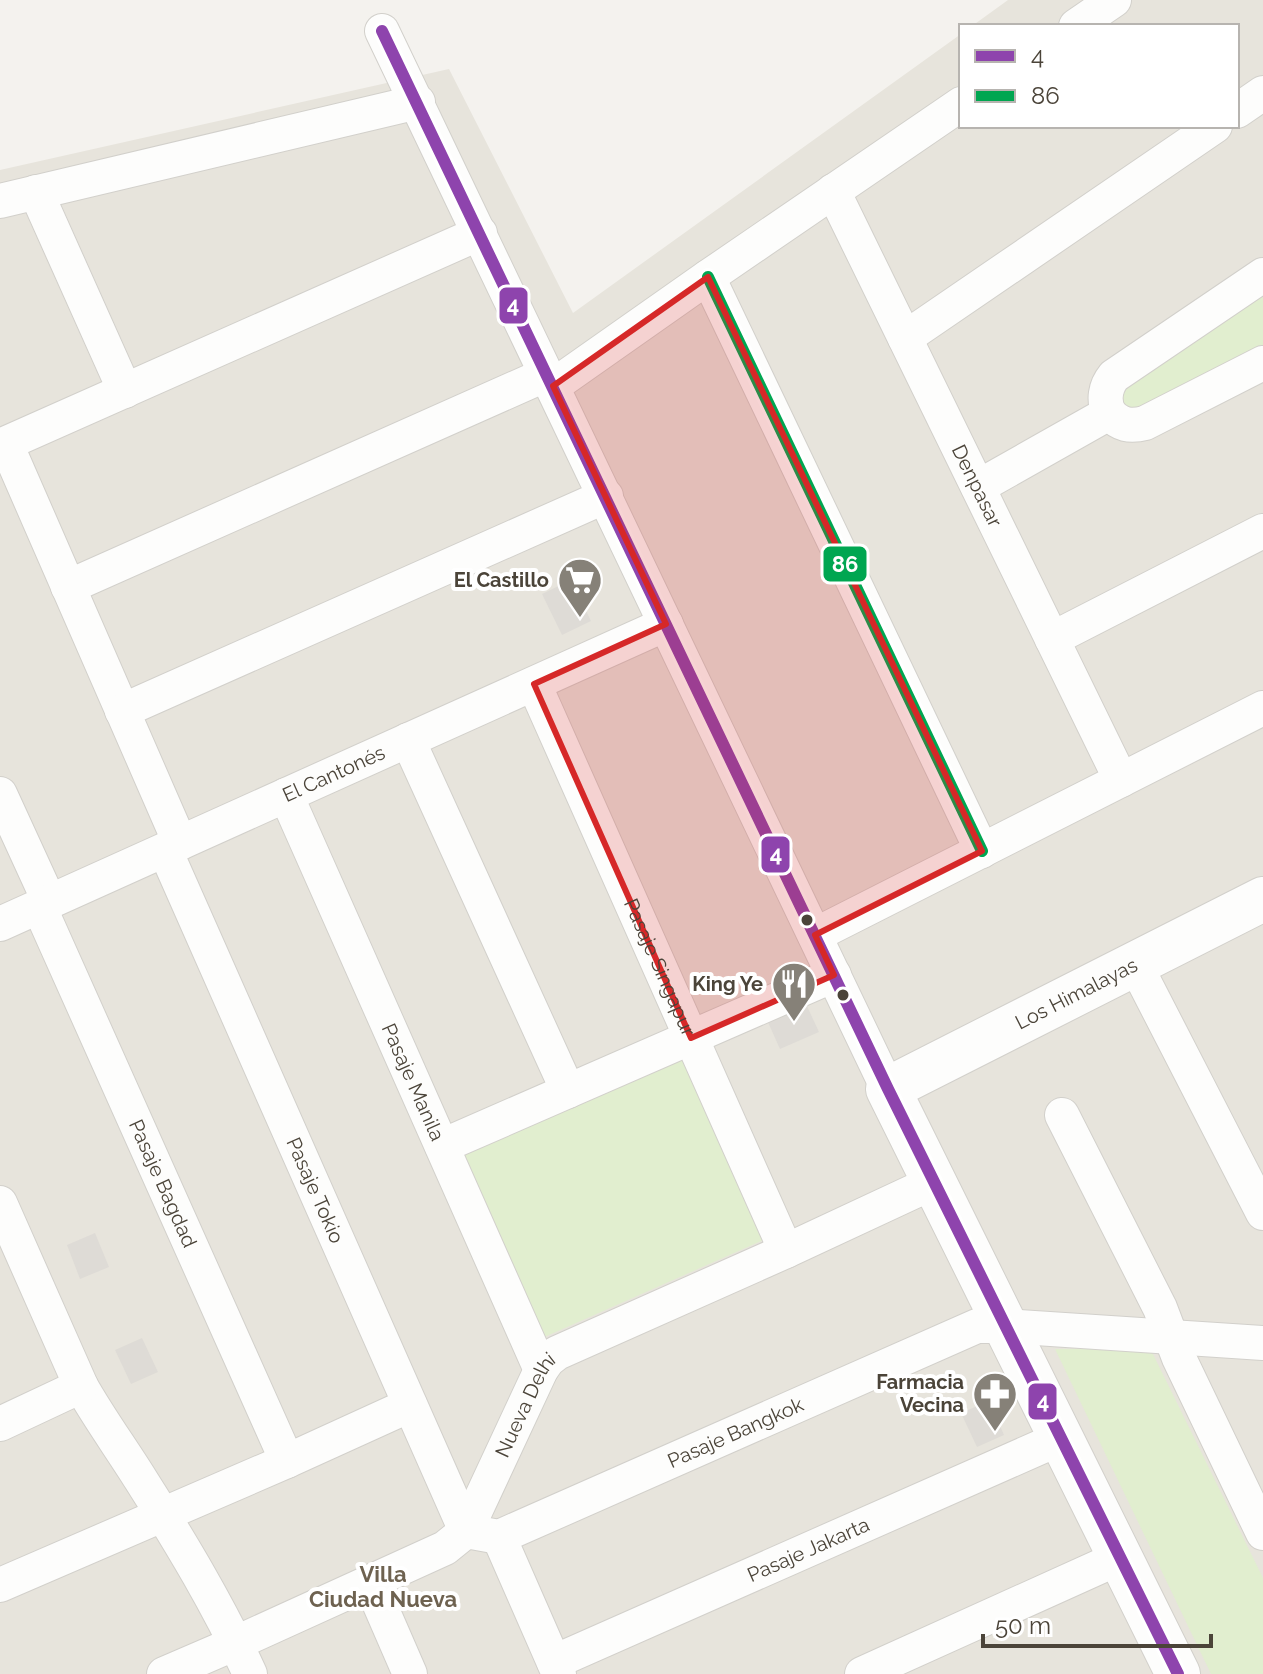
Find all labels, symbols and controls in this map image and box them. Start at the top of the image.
legend [959,24,1239,128]
text: 4 [1031,41,1044,70]
text: 86 [1031,81,1060,110]
line badge: 4 [498,286,529,325]
text: 4 [507,292,519,318]
street label: Denpasar [947,441,1007,531]
line badge: 86 [822,545,868,583]
text: 86 [832,551,858,577]
supermarket icon: El Castillo [556,556,604,619]
place label: El Castillo [454,568,549,592]
street label: El Cantonés [279,740,389,807]
line badge: 4 [760,835,791,874]
text: 4 [770,841,782,867]
street label: Pasaje Singapur [619,895,701,1040]
unlabelled marker [799,912,815,928]
street label: Los Himalayas [1011,953,1141,1035]
restaurant icon: King Ye [770,960,818,1023]
place label: King Ye [692,972,763,996]
unlabelled marker [835,987,851,1003]
street label: Pasaje Manila [377,1020,450,1144]
street label: Pasaje Bagdad [124,1116,202,1251]
street label: Pasaje Tokio [282,1134,349,1247]
street label: Nueva Delhi [490,1347,560,1461]
place label: Farmacia Vecina [876,1370,964,1417]
pharmacy icon: Farmacia Vecina [971,1370,1019,1433]
line badge: 4 [1027,1382,1058,1421]
text: 4 [1037,1388,1049,1414]
street label: Pasaje Bangkok [664,1392,807,1473]
street label: Pasaje Jakarta [743,1512,873,1587]
district label: Villa Ciudad Nueva [309,1561,457,1612]
scale bar [983,1598,1211,1648]
text: 50 m [995,1611,1051,1640]

